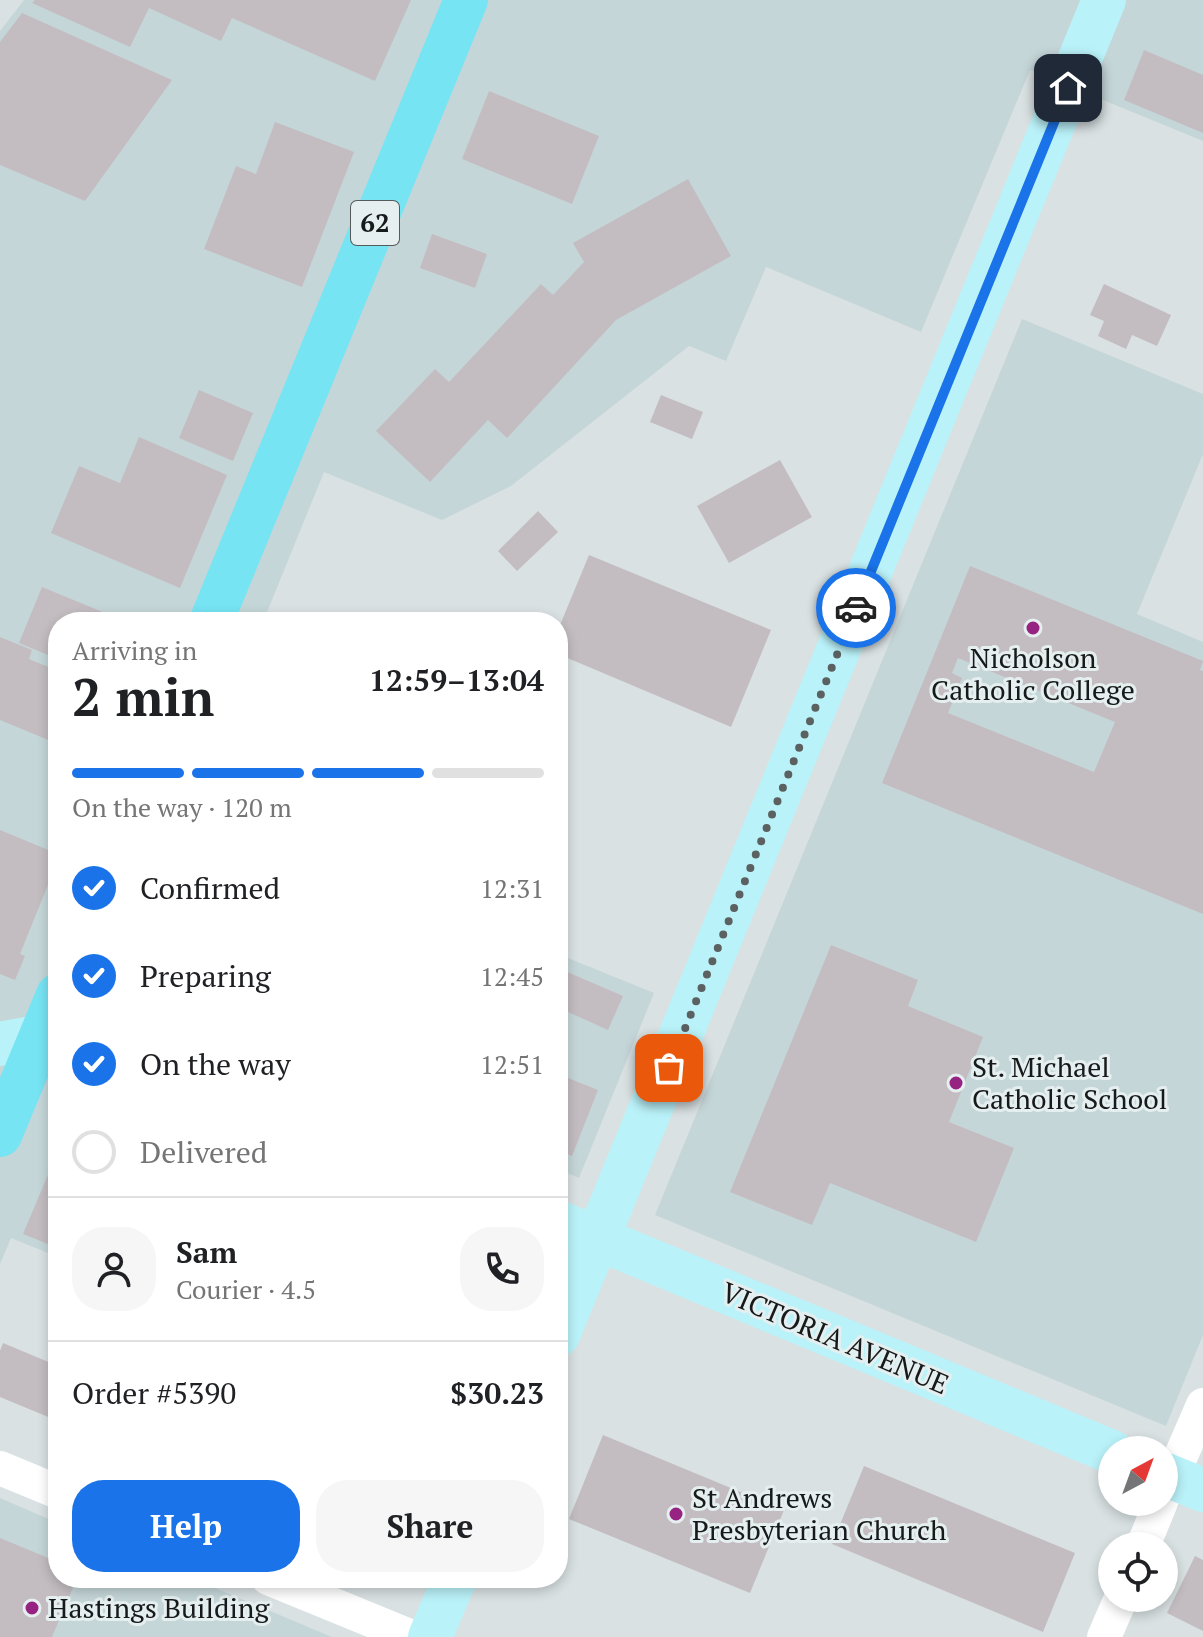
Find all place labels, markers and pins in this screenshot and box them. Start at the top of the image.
pin [1034,54,1102,122]
marker: Nicholson Catholic College [1024,619,1042,637]
place label: Nicholson Catholic College [931,639,1135,708]
pin [635,1034,703,1102]
place label: St. Michael Catholic School [972,1048,1167,1117]
marker: St. Michael Catholic School [947,1074,965,1092]
place label: St Andrews Presbyterian Church [692,1479,947,1548]
marker: St Andrews Presbyterian Church [667,1505,685,1523]
place label: Hastings Building [48,1589,271,1626]
marker: Hastings Building [23,1599,41,1617]

